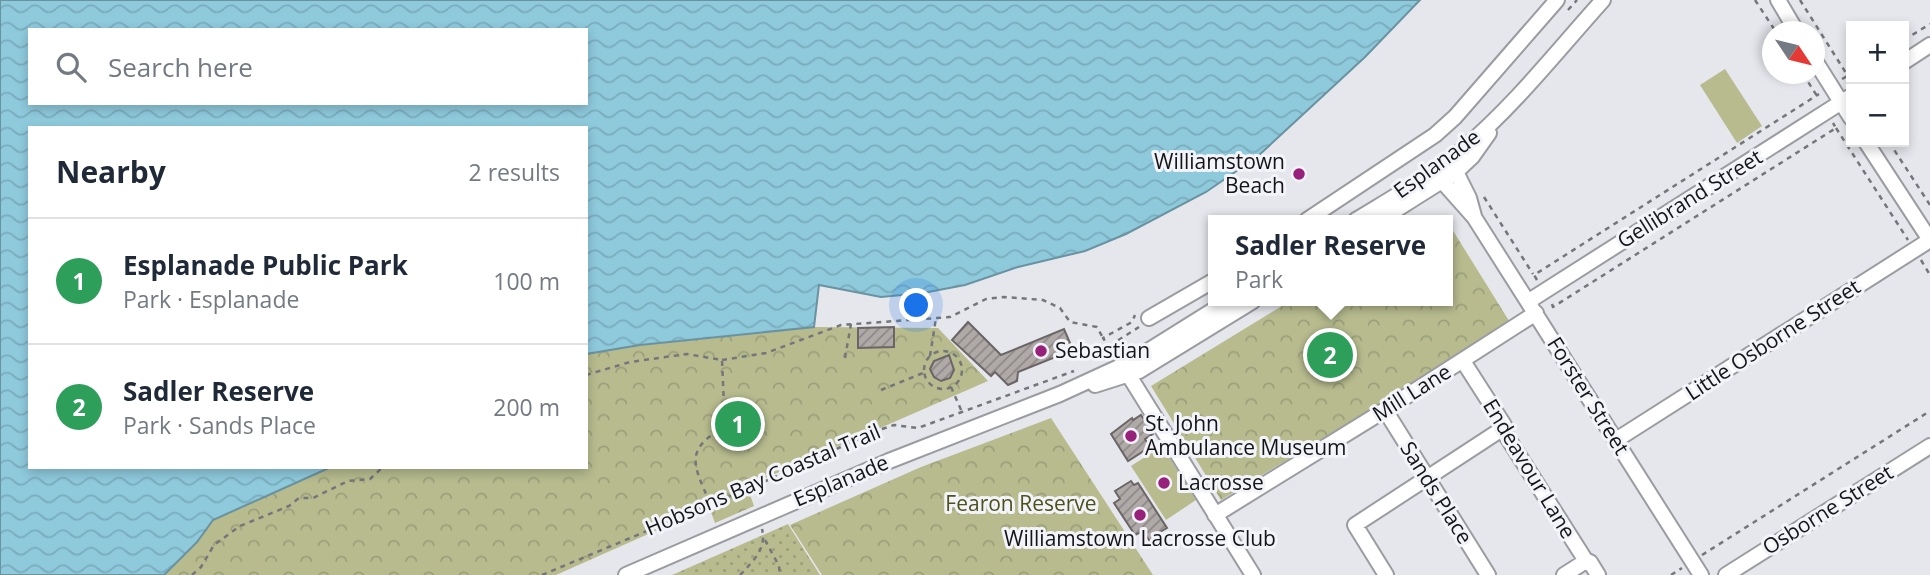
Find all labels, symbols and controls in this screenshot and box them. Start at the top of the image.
north arrow [1762,21,1825,84]
map controls [1846,21,1909,147]
button: + [1846,21,1909,84]
search box [28,28,588,105]
icon: search [52,48,90,86]
text: Search here [108,49,253,85]
button: − [1846,84,1909,147]
street label: Esplanade [1387,122,1485,204]
street label: Gellibrand Street [1612,142,1767,254]
place label: Williamstown Beach [1154,147,1285,199]
text: Nearby [56,151,166,192]
text: 2 results [469,156,560,188]
marker: Williamstown Beach [1291,166,1307,182]
popup [1208,215,1453,306]
text: Sadler Reserve [1235,227,1426,263]
text: Esplanade Public Park [123,247,408,283]
text: Park [1235,263,1283,295]
text: 1 [72,265,86,297]
text: 100 m [493,265,560,297]
street label: Little Osborne Street [1680,272,1865,406]
text: Park · Esplanade [123,283,299,315]
your location [899,288,933,322]
pin: 2 [1307,329,1353,381]
street label: Forster Street [1541,331,1636,460]
place label: Sebastian [1055,336,1150,364]
marker: Sebastian [1033,343,1049,359]
street label: Mill Lane [1367,357,1456,427]
text: Sadler Reserve [123,373,314,409]
text: 2 [72,391,86,423]
text: 200 m [493,391,560,423]
street label: Endeavour Lane [1477,393,1583,543]
pin: 1 [715,398,761,450]
text: Park · Sands Place [123,409,316,441]
place label: St. John Ambulance Museum [1145,409,1347,461]
street label: Hobsons Bay Coastal Trail [641,417,885,541]
marker: St. John Ambulance Museum [1123,428,1139,444]
street label: Sands Place [1394,436,1479,549]
street label: Esplanade [789,448,892,513]
street label: Osborne Street [1757,458,1898,561]
place label: Lacrosse [1178,468,1264,496]
marker: Lacrosse [1156,475,1172,491]
park label: Fearon Reserve [945,489,1097,517]
marker: Williamstown Lacrosse Club [1132,507,1148,523]
place label: Williamstown Lacrosse Club [1004,524,1276,552]

